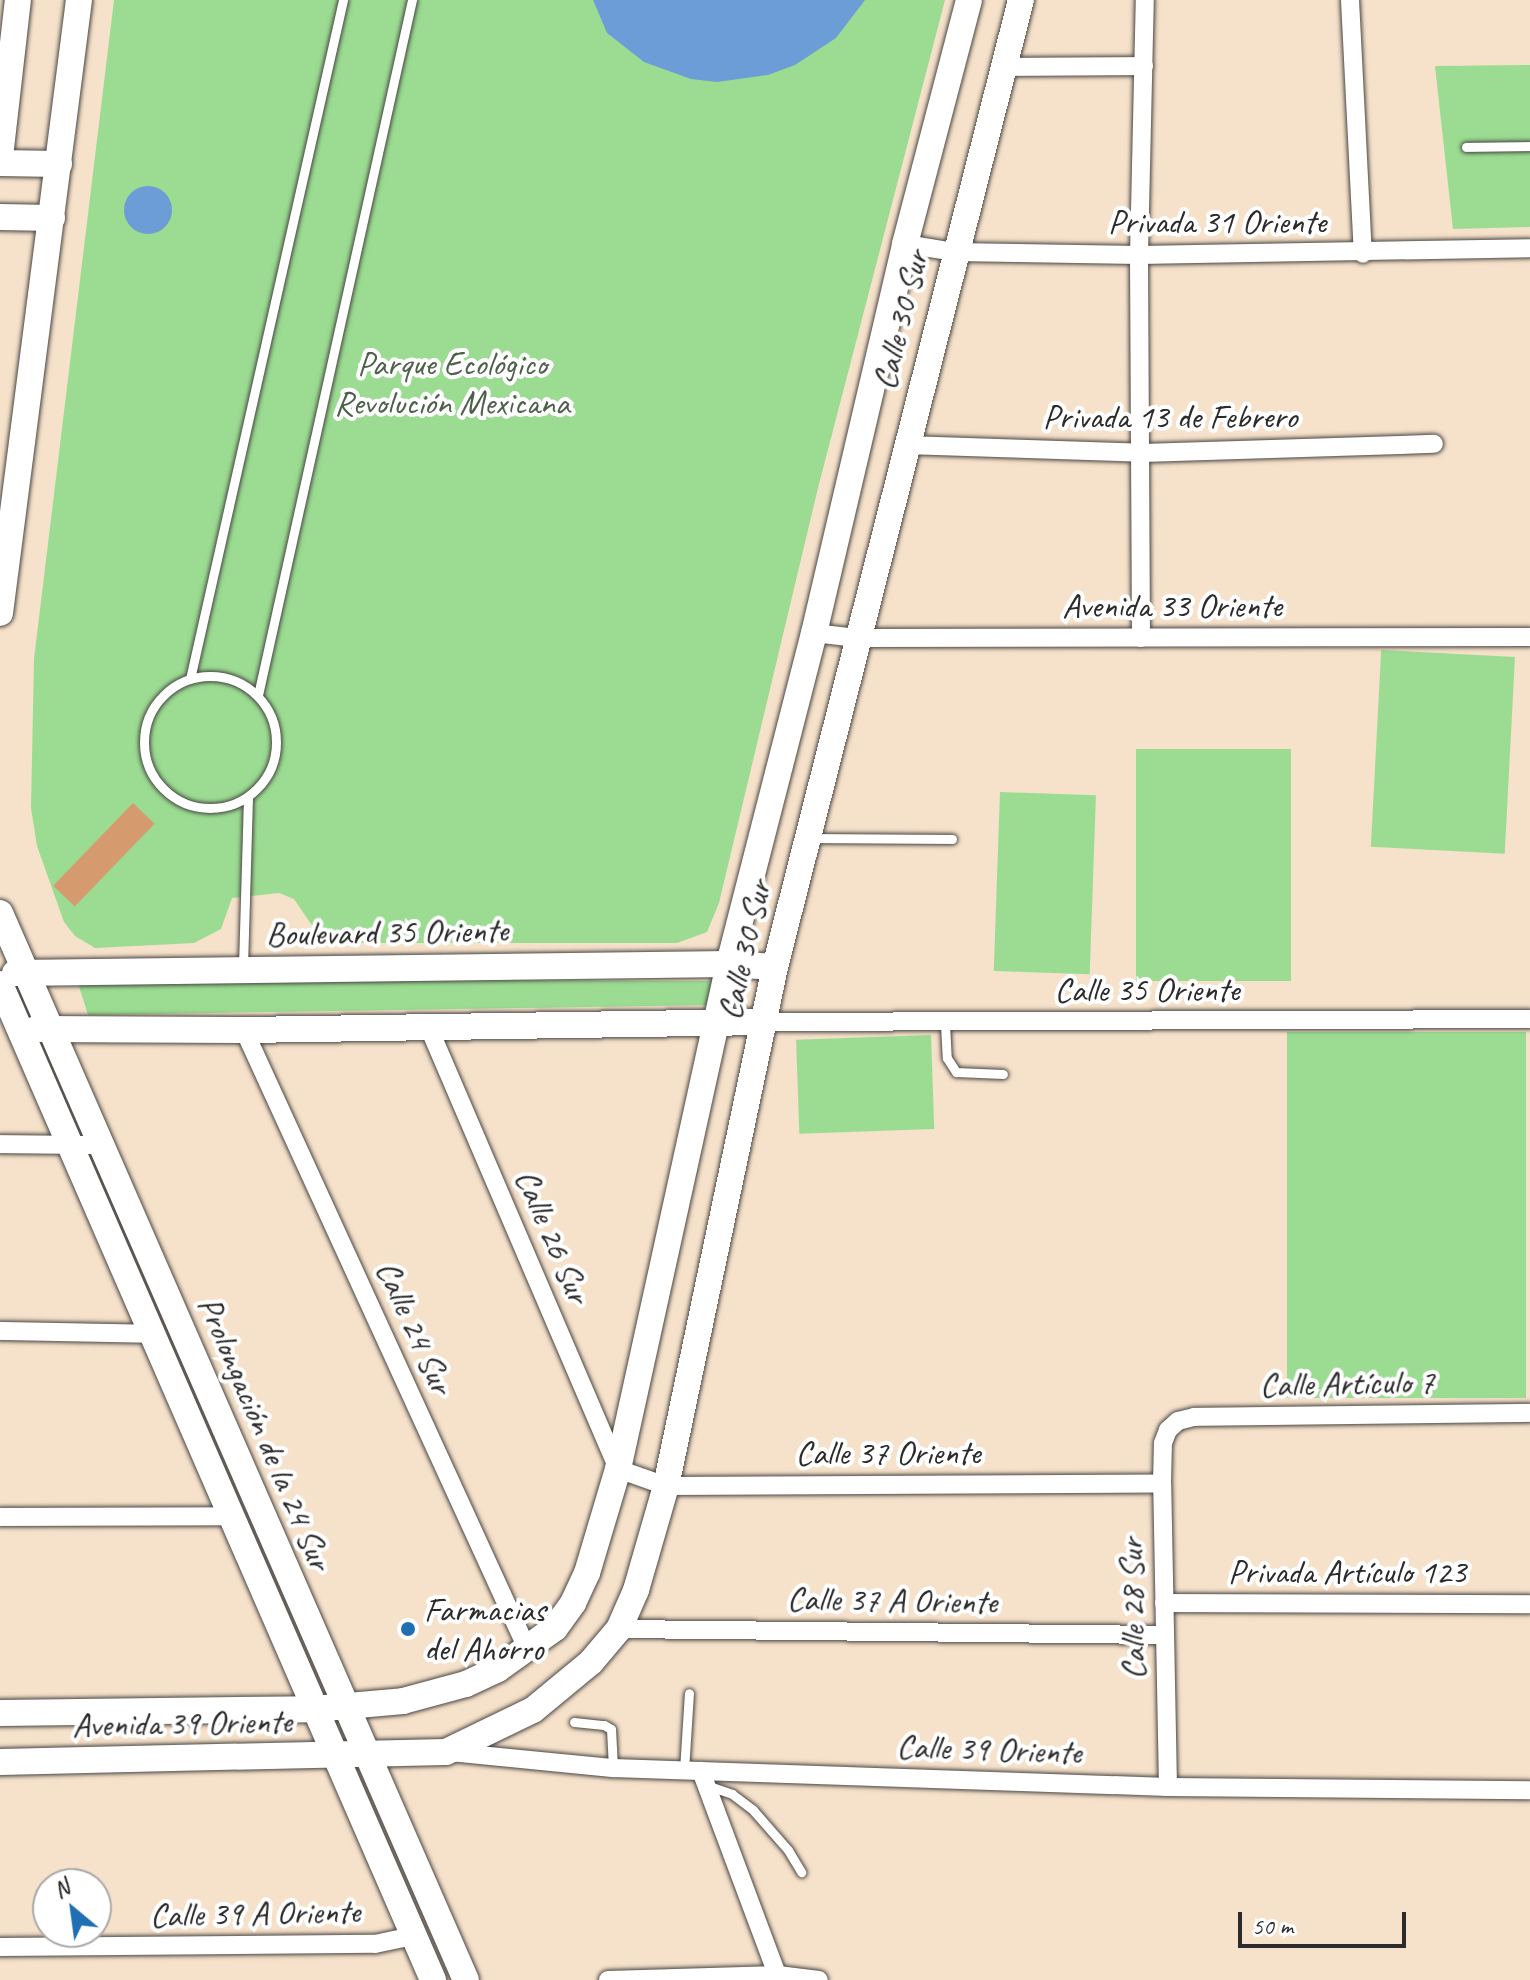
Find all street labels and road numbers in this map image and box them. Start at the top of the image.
street label: Privada 31 Oriente [1108,202,1326,242]
street label: Calle 30 Sur [863,247,937,393]
street label: Privada 13 de Febrero [1043,397,1297,437]
street label: Avenida 33 Oriente [1062,586,1282,626]
street label: Calle 30 Sur [708,877,780,1023]
street label: Boulevard 35 Oriente [266,909,508,955]
street label: Calle 35 Oriente [1055,970,1239,1010]
street label: Calle 26 Sur [507,1163,599,1309]
street label: Calle 24 Sur [368,1254,462,1400]
street label: Prolongación de la 24 Sur [189,1290,341,1576]
street label: Calle Artículo 7 [1260,1361,1434,1405]
street label: Calle 37 Oriente [796,1433,980,1473]
street label: Calle 28 Sur [1110,1538,1154,1680]
street label: Privada Artículo 123 [1228,1552,1466,1592]
street label: Calle 37 A Oriente [787,1578,997,1622]
street label: Avenida 39 Oriente [72,1701,292,1745]
street label: Calle 39 Oriente [896,1725,1082,1773]
street label: Calle 39 A Oriente [150,1891,360,1935]

